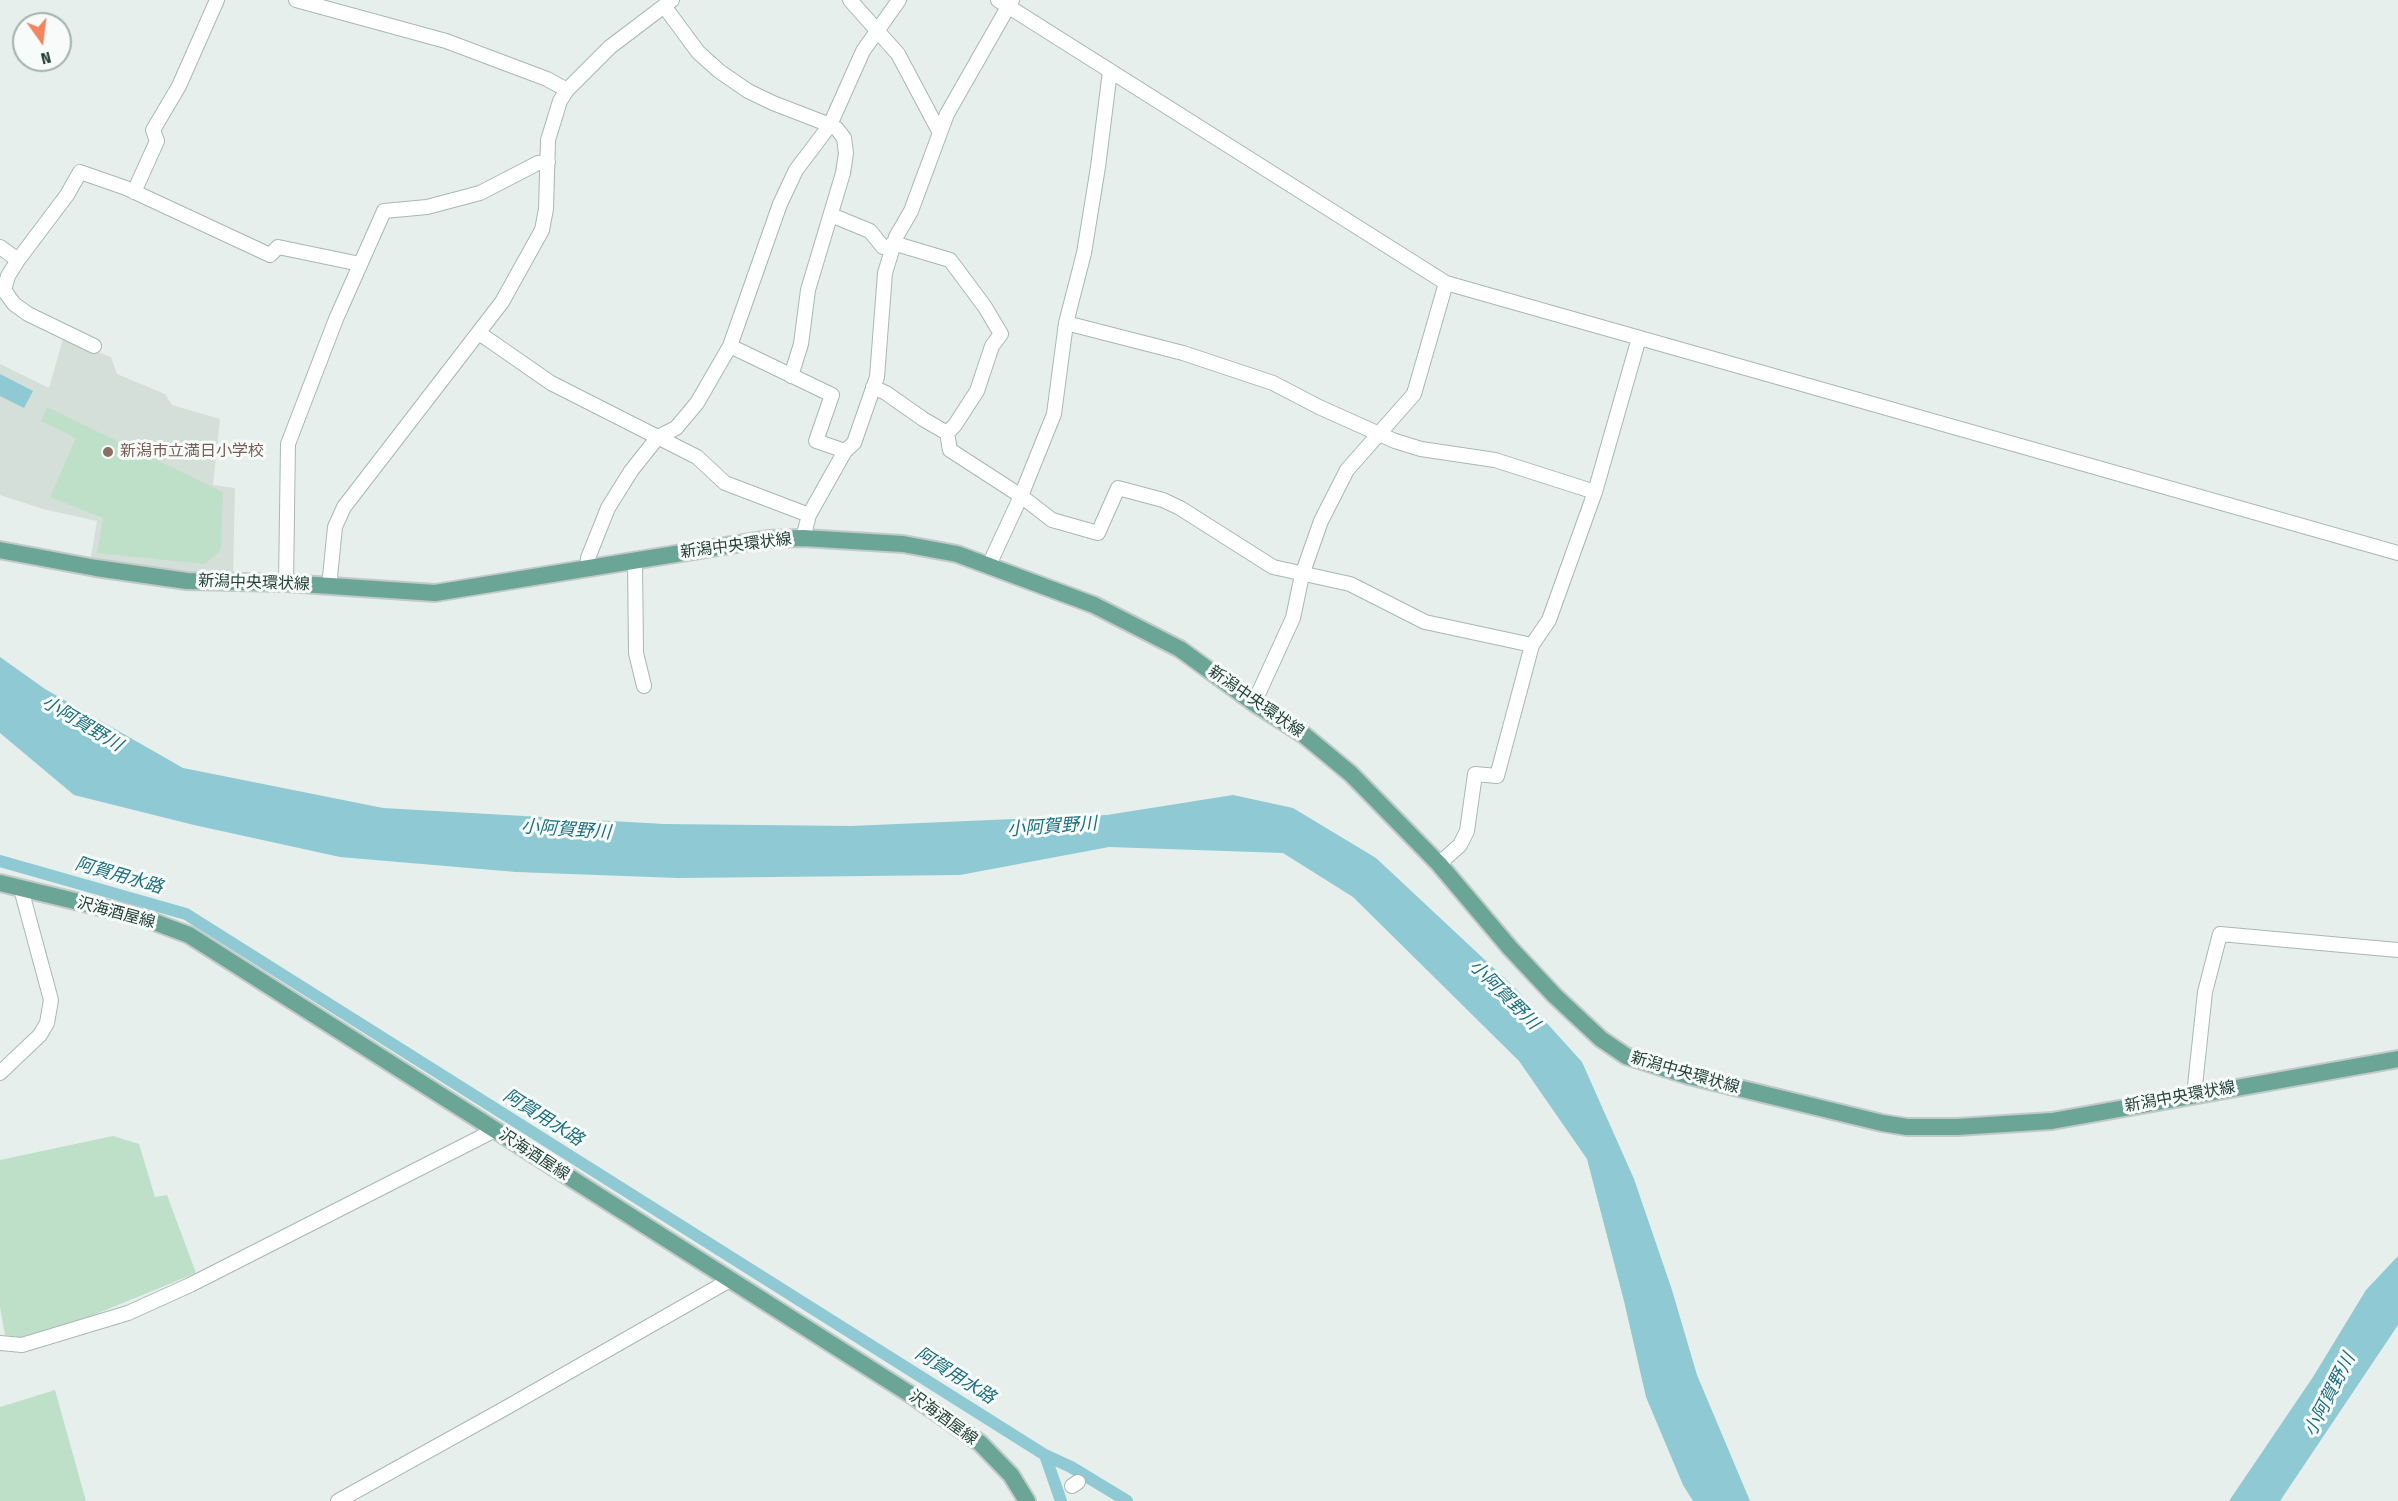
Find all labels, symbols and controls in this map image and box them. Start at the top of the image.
north arrow [12,12,72,72]
text: N [39,48,53,68]
place label: 新潟市立満日小学校 [120,442,264,462]
marker: 新潟市立満日小学校 [101,445,115,459]
street label: 新潟中央環状線 [679,530,793,562]
street label: 新潟中央環状線 [198,571,310,595]
street label: 新潟中央環状線 [1205,662,1307,742]
water label: 小阿賀野川 [38,692,126,756]
water label: 小阿賀野川 [1006,813,1098,841]
water label: 小阿賀野川 [520,816,612,844]
water label: 阿賀用水路 [73,853,165,899]
street label: 沢海酒屋線 [75,893,157,933]
water label: 小阿賀野川 [1465,956,1543,1034]
street label: 新潟中央環状線 [1629,1048,1741,1098]
street label: 新潟中央環状線 [2123,1078,2237,1116]
water label: 阿賀用水路 [499,1085,587,1151]
street label: 沢海酒屋線 [495,1125,573,1185]
water label: 阿賀用水路 [911,1343,999,1409]
water label: 小阿賀野川 [2300,1350,2360,1440]
street label: 沢海酒屋線 [905,1387,981,1449]

